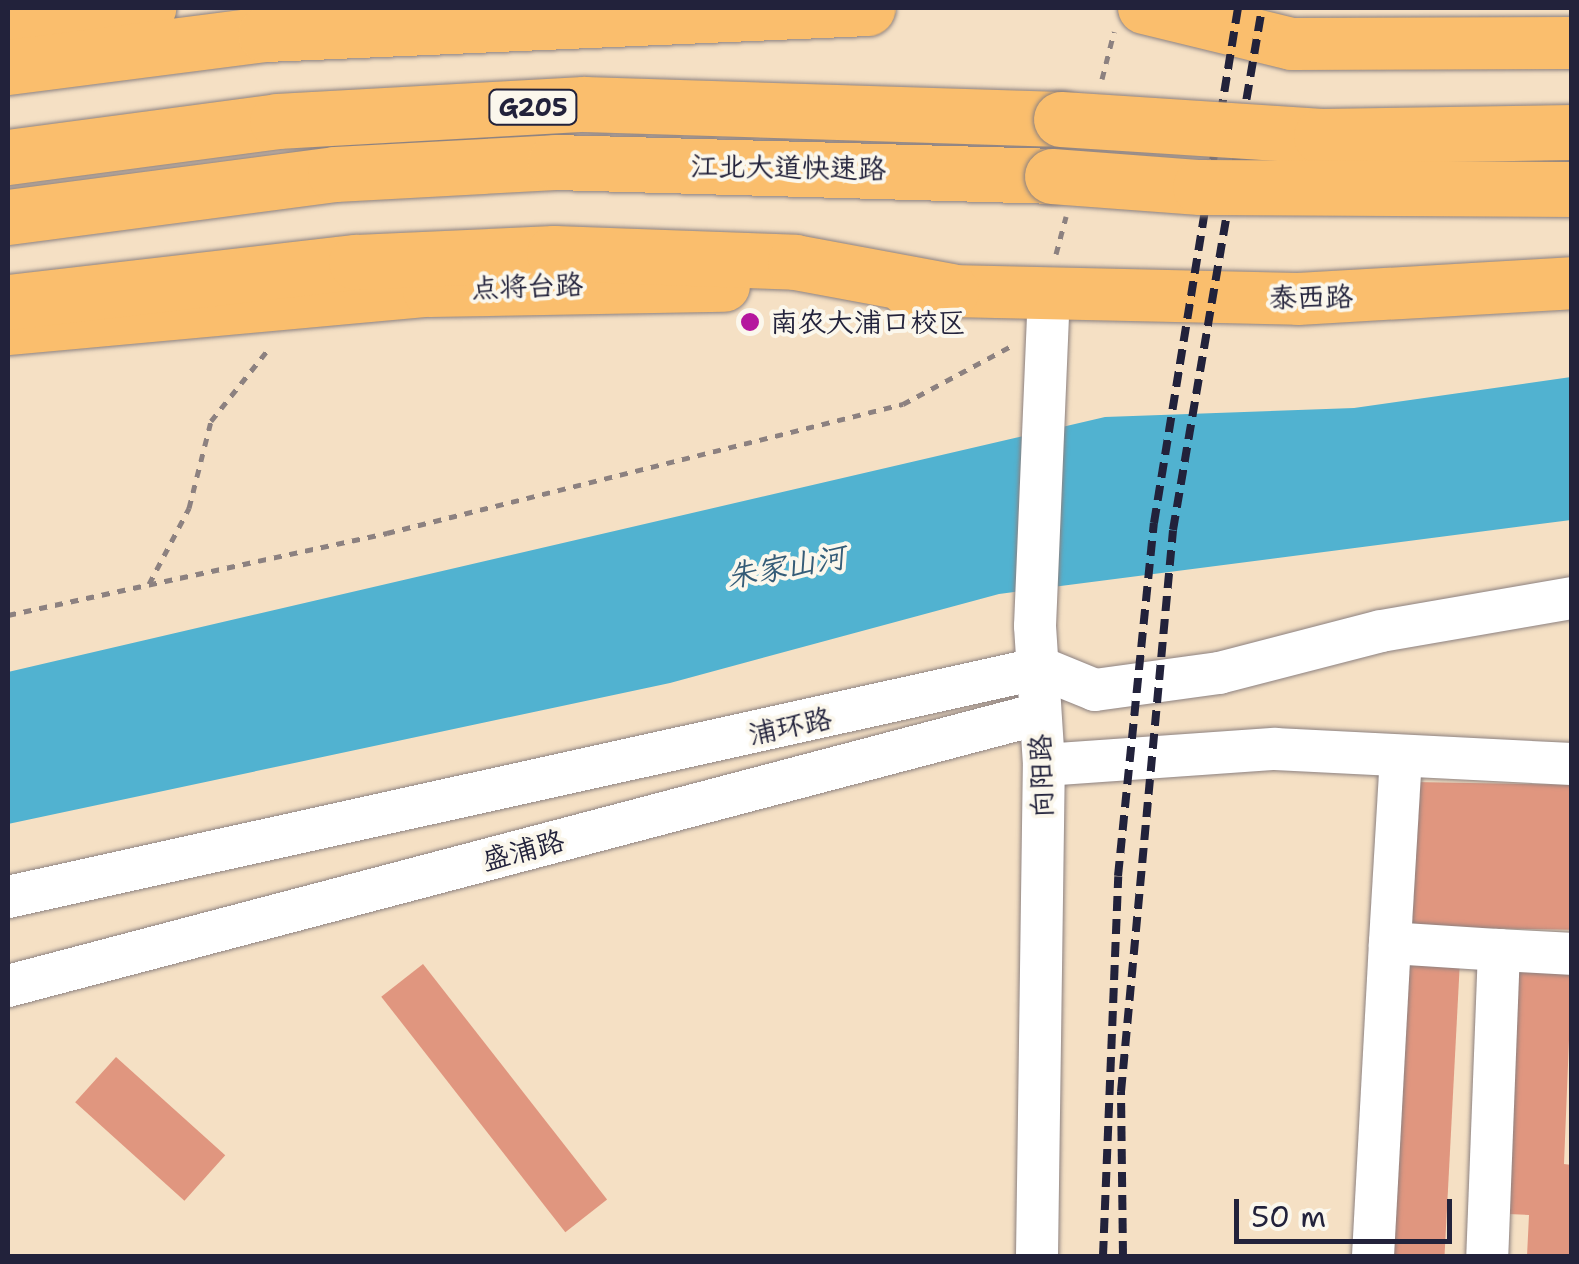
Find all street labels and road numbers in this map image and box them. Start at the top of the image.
road number: G205 [488,87,578,127]
street label: 江北大道快速路 [690,148,886,186]
street label: 点将台路 [470,267,584,305]
street label: 泰西路 [1269,279,1353,315]
street label: 浦环路 [745,701,835,751]
street label: 向阳路 [1023,733,1059,819]
street label: 盛浦路 [478,823,568,877]

